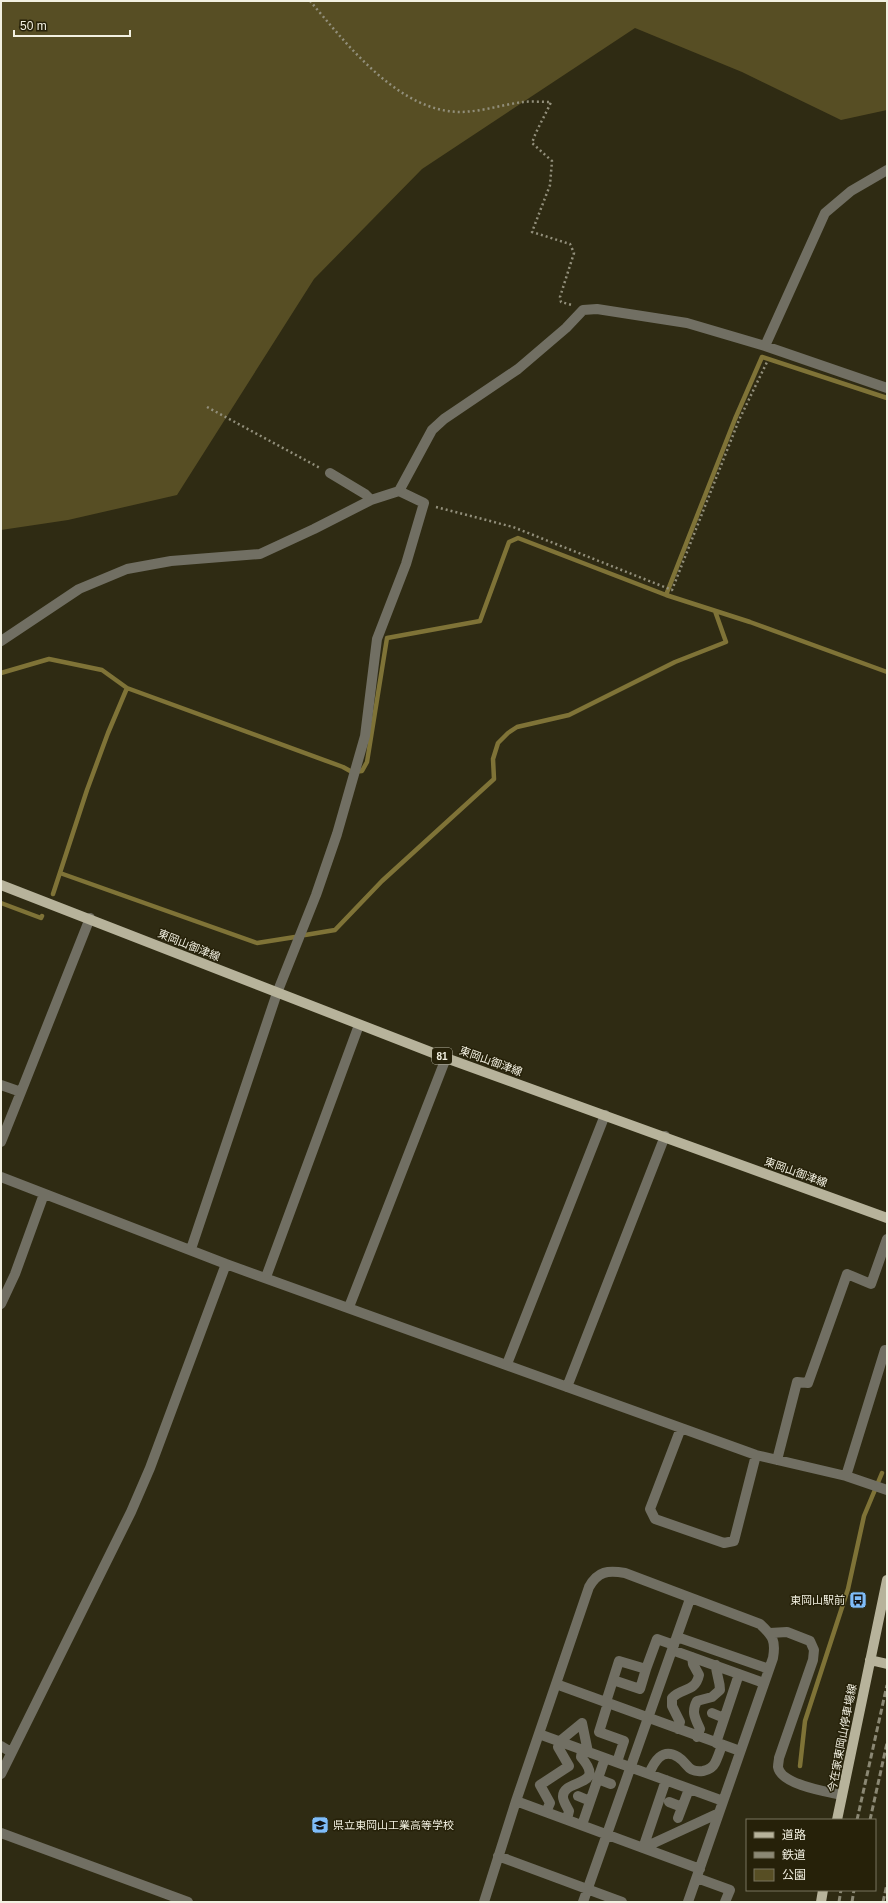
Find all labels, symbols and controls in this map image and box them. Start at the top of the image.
scale bar [14,12,130,38]
text: 50 m [20,19,47,33]
street label: 東岡山御津線 [156,927,222,963]
street label: 東岡山御津線 [458,1044,524,1078]
road number: 81 [432,1048,452,1064]
street label: 東岡山御津線 [763,1155,829,1189]
bus stop icon: 東岡山駅前 [848,1590,868,1610]
place label: 東岡山駅前 [790,1594,845,1606]
street label: 今在家東岡山停車場線 [826,1683,858,1793]
school or university icon: 県立東岡山工業高等学校 [310,1815,330,1835]
place label: 県立東岡山工業高等学校 [333,1819,454,1831]
legend [746,1819,876,1891]
text: 道路 [782,1828,806,1842]
text: 鉄道 [782,1848,806,1862]
text: 公園 [782,1868,806,1882]

